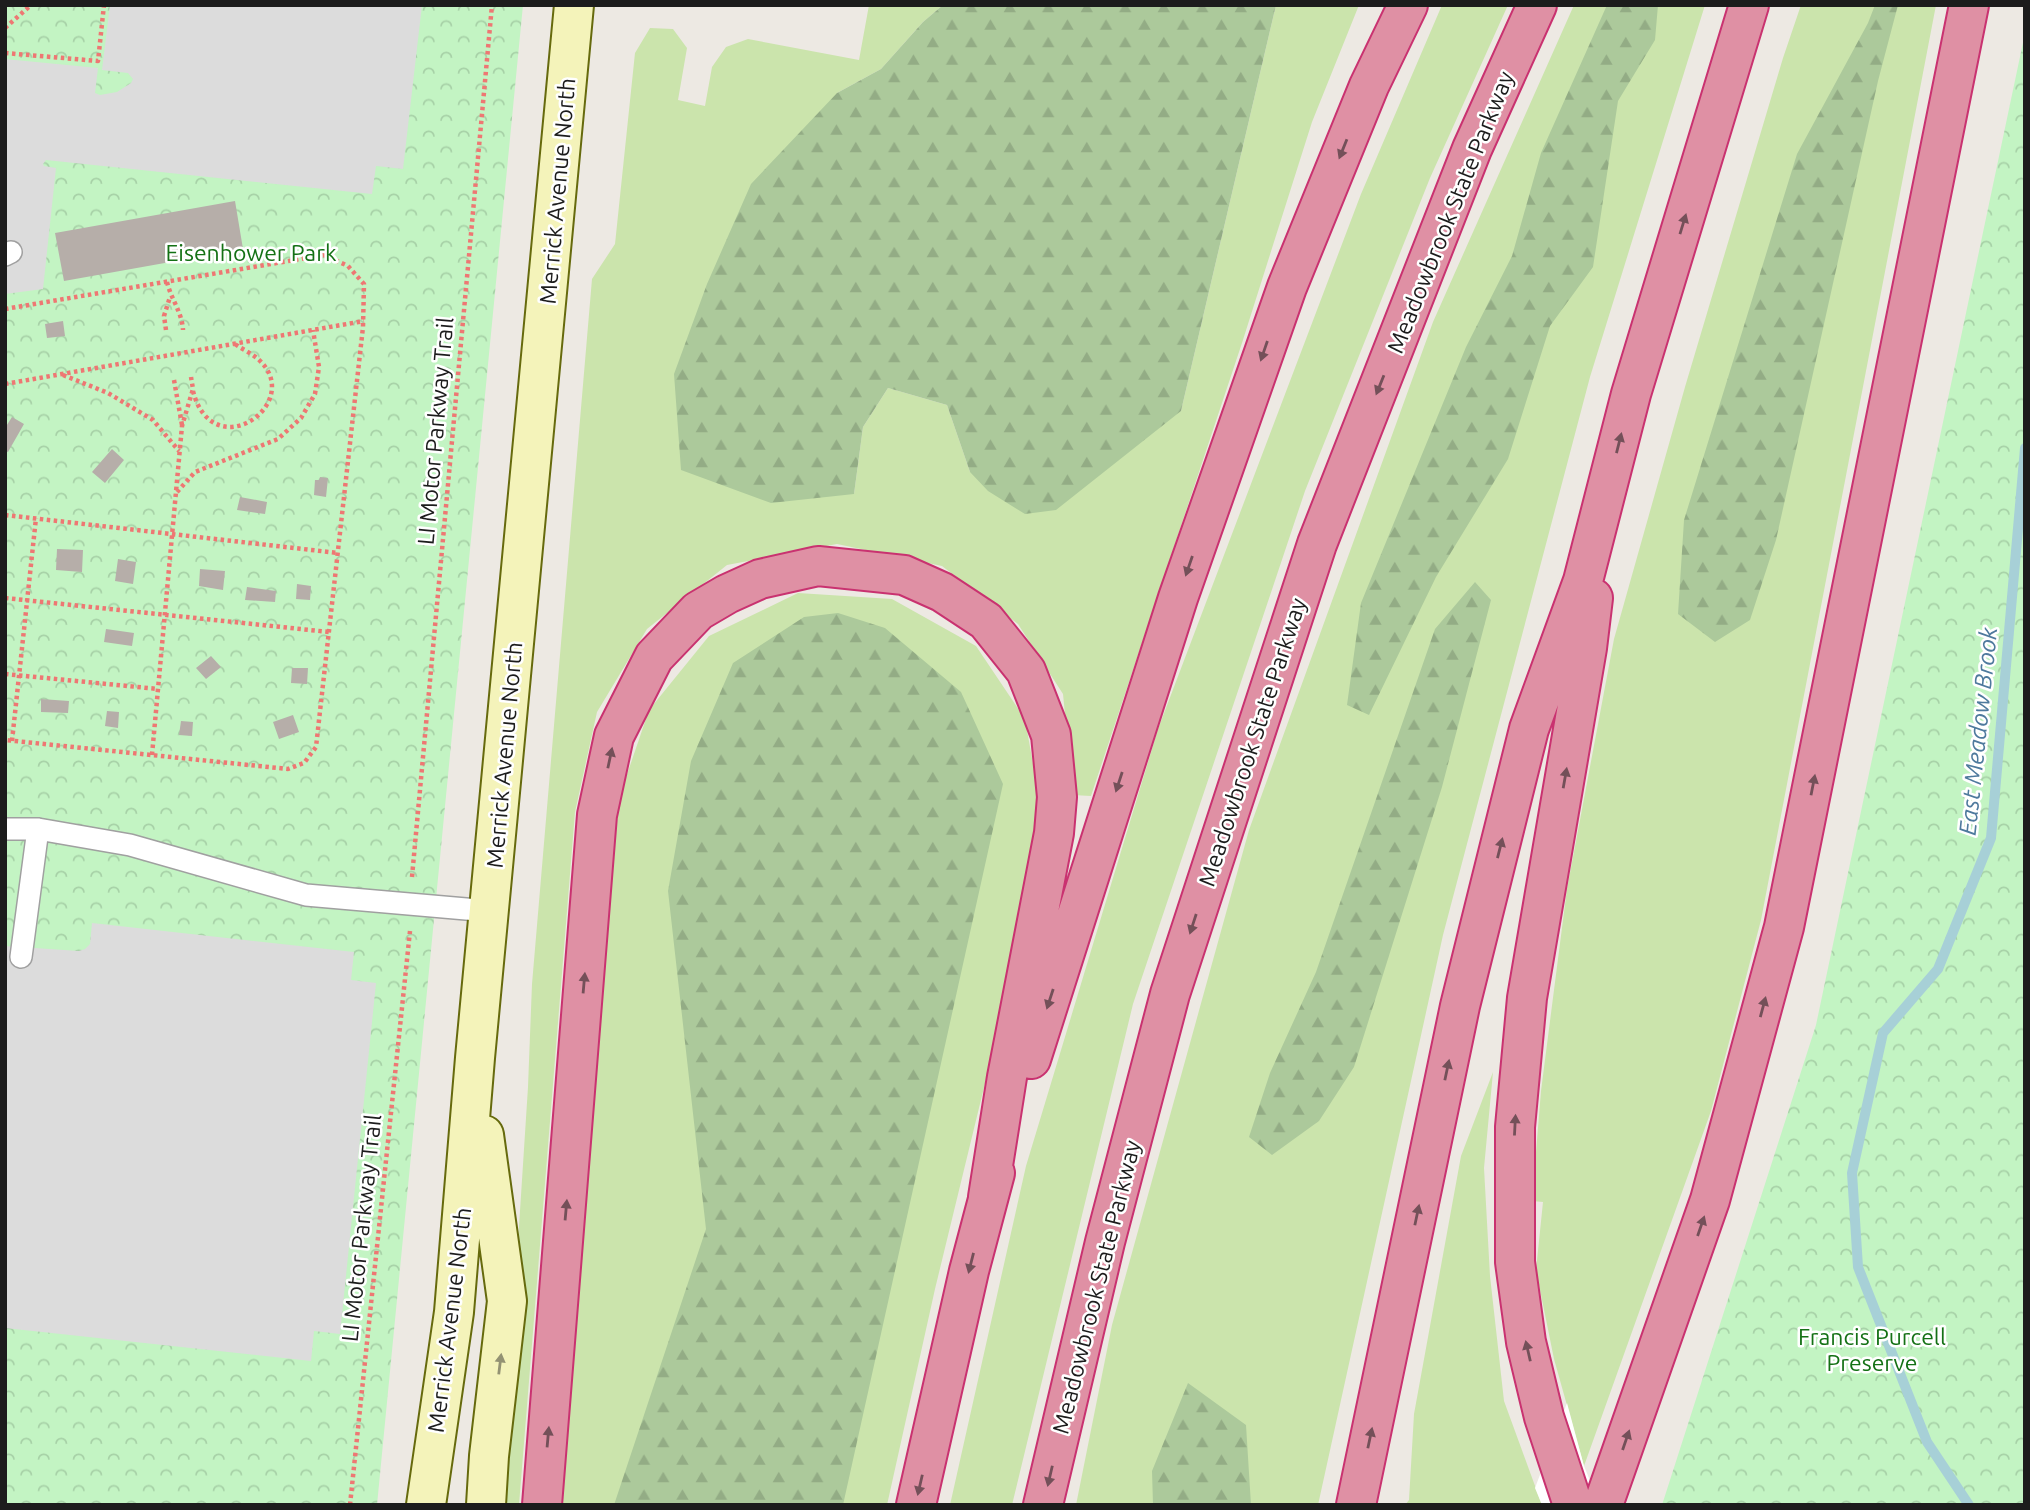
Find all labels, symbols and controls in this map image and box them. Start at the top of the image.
street label: Meadowbrook State Parkway [1382,68,1518,356]
street label: Merrick Avenue North [535,77,579,305]
one-way arrow [1337,139,1348,160]
one-way arrow [1678,213,1688,234]
park label: Eisenhower Park [165,240,337,265]
street label: LI Motor Parkway Trail [413,316,457,546]
one-way arrow [1258,341,1269,362]
one-way arrow [1374,375,1385,396]
one-way arrow [1614,431,1625,453]
one-way arrow [1183,555,1194,576]
street label: Meadowbrook State Parkway [1194,595,1310,889]
water label: East Meadow Brook [1954,625,2002,836]
street label: Merrick Avenue North [482,641,526,869]
one-way arrow [604,747,615,769]
one-way arrow [1560,767,1571,789]
one-way arrow [1114,772,1124,793]
one-way arrow [1807,774,1818,796]
one-way arrow [1494,837,1505,859]
one-way arrow [1187,913,1198,934]
one-way arrow [579,972,590,994]
one-way arrow [1045,989,1055,1010]
one-way arrow [1758,996,1768,1017]
one-way arrow [1442,1059,1453,1081]
street label: LI Motor Parkway Trail [337,1113,385,1343]
one-way arrow [1510,1113,1521,1135]
street label: Meadowbrook State Parkway [1047,1138,1145,1436]
one-way arrow [561,1199,572,1221]
one-way arrow [1411,1204,1422,1226]
street label: Merrick Avenue North [423,1206,475,1434]
one-way arrow [1696,1215,1707,1236]
one-way arrow [965,1252,976,1274]
park label: Francis Purcell Preserve [1798,1324,1946,1375]
one-way arrow [1523,1340,1534,1362]
one-way arrow [494,1353,505,1375]
one-way arrow [543,1426,554,1448]
one-way arrow [1364,1427,1375,1449]
one-way arrow [1620,1430,1631,1451]
one-way arrow [1044,1465,1055,1487]
one-way arrow [915,1474,926,1496]

